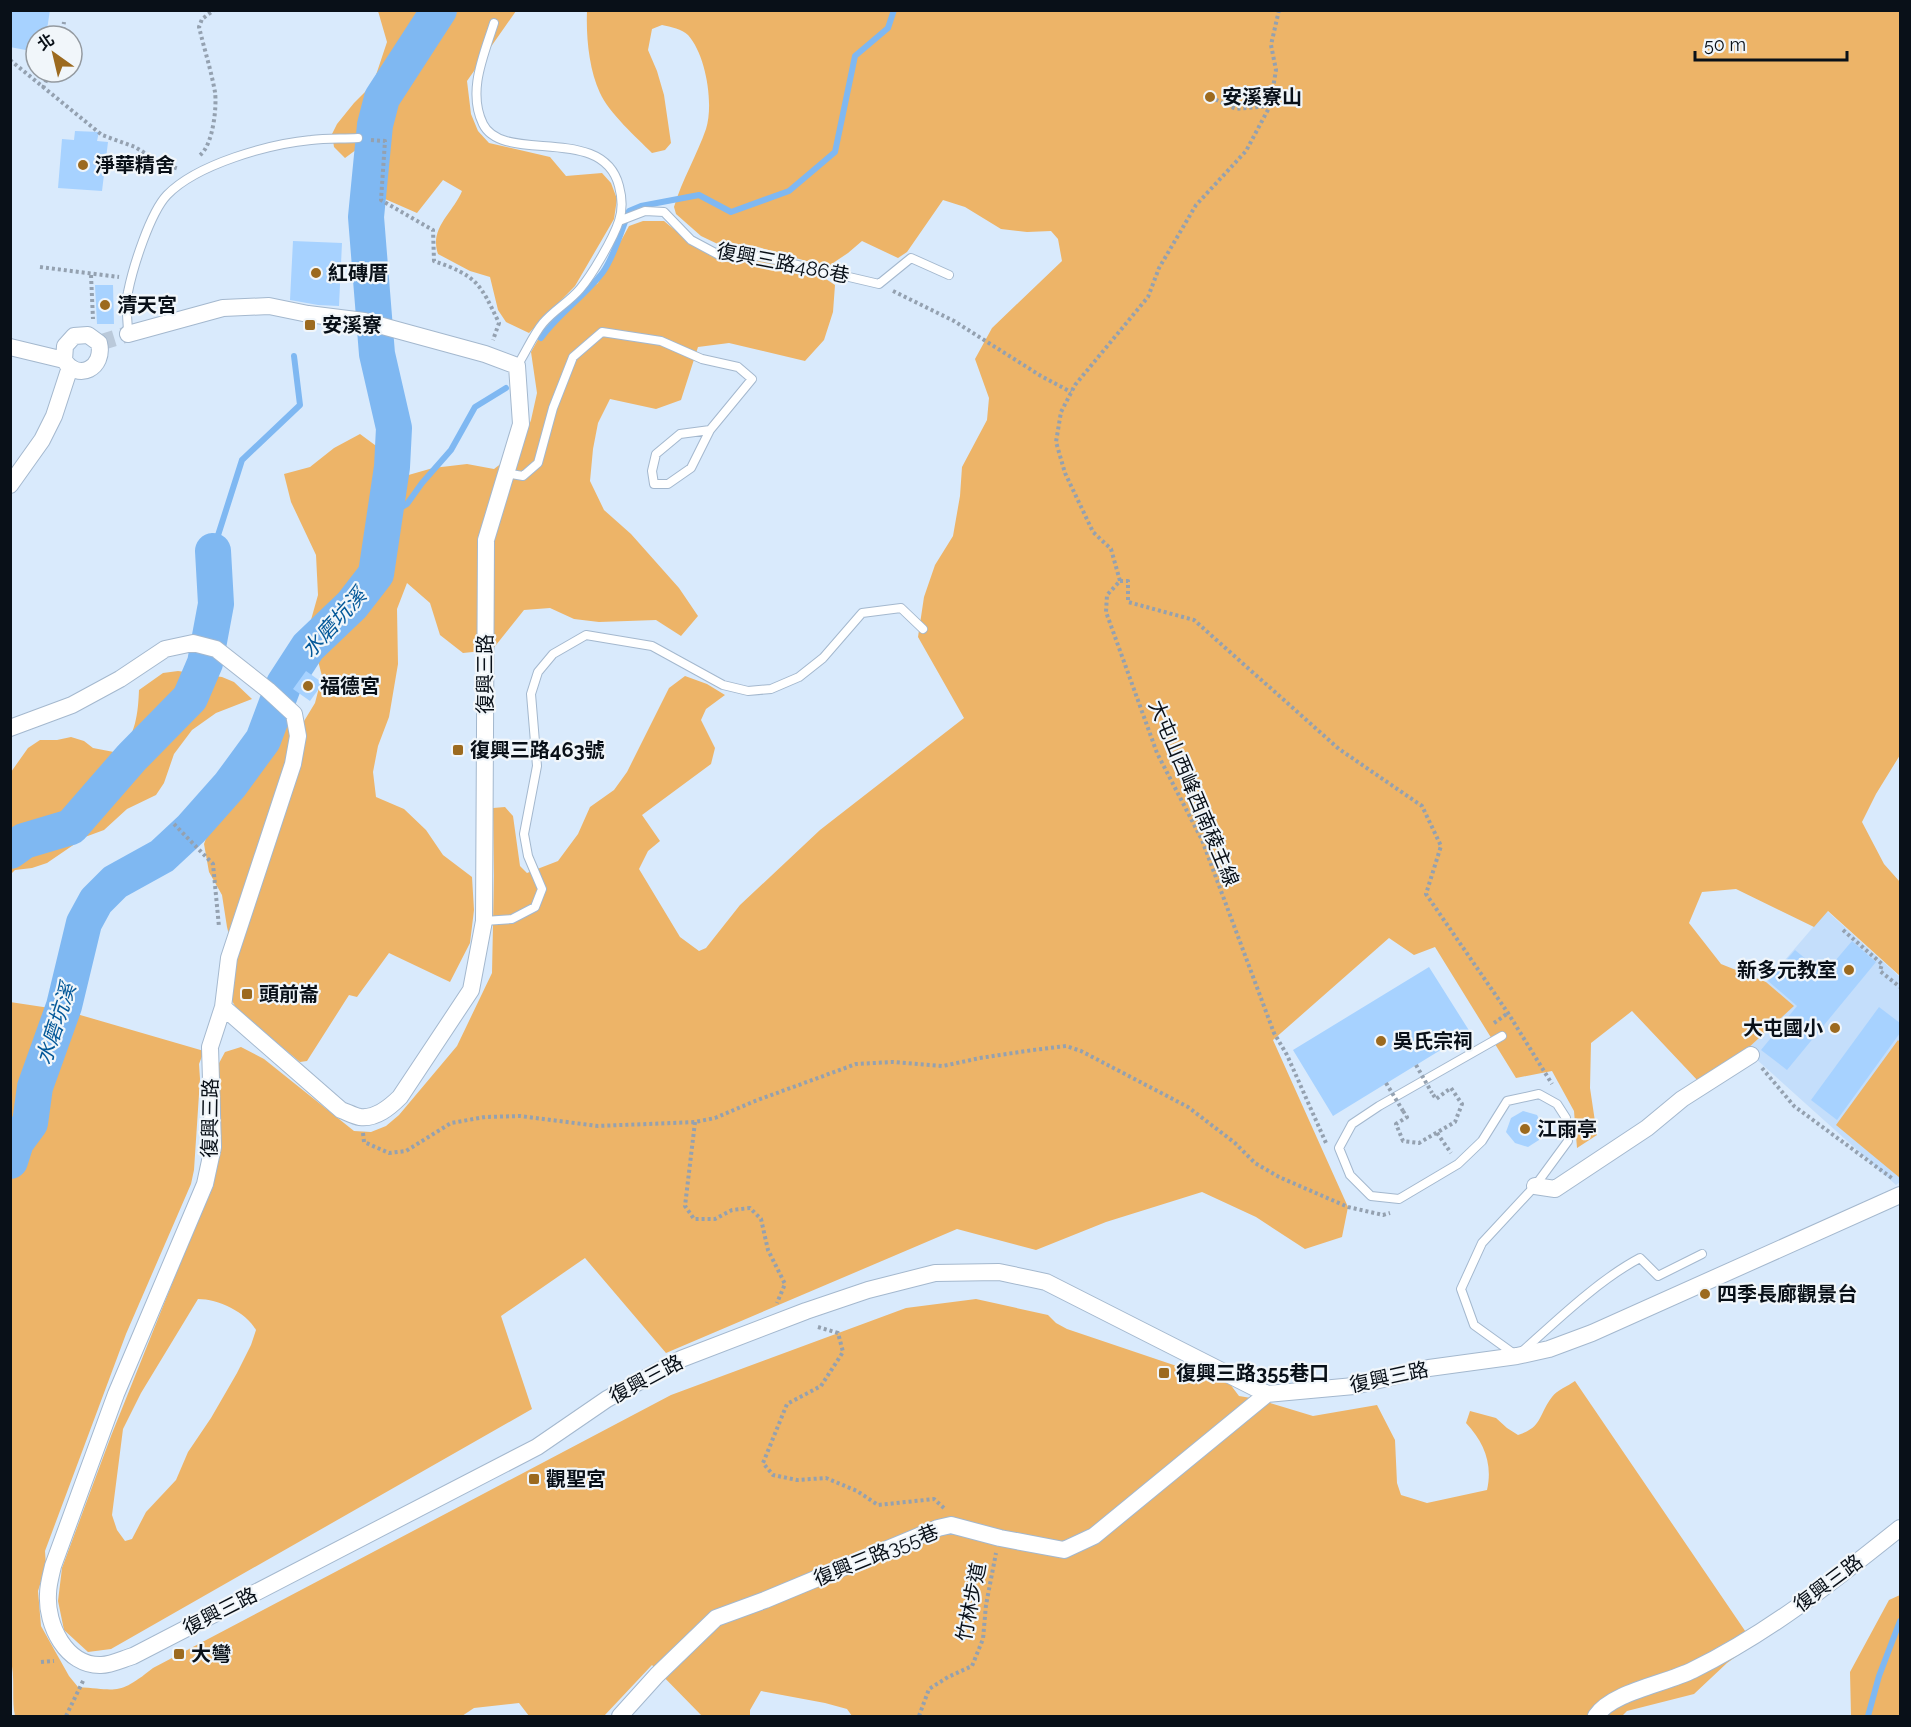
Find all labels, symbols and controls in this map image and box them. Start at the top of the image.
north arrow [24,24,84,84]
scale bar [1695,24,1846,62]
text: 北 [34,30,58,54]
text: 50 m [1704,34,1746,55]
place label: 安溪寮山 [1222,85,1302,109]
marker: 安溪寮山 [1203,90,1217,104]
place label: 淨華精舍 [95,153,175,177]
marker: 淨華精舍 [76,158,90,172]
street label: 復興三路486巷 [715,238,851,288]
place label: 紅磚厝 [328,261,388,285]
marker: 紅磚厝 [309,266,323,280]
place label: 清天宮 [117,293,177,317]
marker: 清天宮 [98,298,112,312]
place label: 安溪寮 [322,313,382,337]
marker: 安溪寮 [303,318,317,332]
water label: 水磨坑溪 [296,581,373,662]
street label: 復興三路 [473,634,497,714]
place label: 福德宮 [320,674,380,698]
marker: 福德宮 [301,679,315,693]
street label: 大屯山西峰西南稜主線 [1144,696,1244,890]
place label: 復興三路463號 [470,738,605,762]
marker: 復興三路463號 [451,743,465,757]
place label: 新多元教室 [1737,958,1837,982]
marker: 新多元教室 [1842,963,1856,977]
water label: 水磨坑溪 [31,977,81,1068]
place label: 頭前崙 [259,982,319,1006]
marker: 頭前崙 [240,987,254,1001]
place label: 大屯國小 [1743,1016,1823,1040]
marker: 大屯國小 [1828,1021,1842,1035]
place label: 吳氏宗祠 [1393,1029,1473,1053]
marker: 吳氏宗祠 [1374,1034,1388,1048]
street label: 復興三路 [197,1078,223,1158]
place label: 江雨亭 [1537,1117,1597,1141]
marker: 江雨亭 [1518,1122,1532,1136]
place label: 四季長廊觀景台 [1717,1282,1857,1306]
marker: 四季長廊觀景台 [1698,1287,1712,1301]
street label: 復興三路 [605,1350,687,1408]
street label: 復興三路 [1347,1357,1431,1397]
place label: 復興三路355巷口 [1176,1361,1329,1385]
marker: 復興三路355巷口 [1157,1366,1171,1380]
place label: 觀聖宮 [546,1467,606,1491]
marker: 觀聖宮 [527,1472,541,1486]
street label: 復興三路355巷 [810,1519,942,1591]
street label: 復興三路 [1789,1549,1867,1617]
street label: 竹林步道 [952,1560,990,1644]
street label: 復興三路 [179,1582,261,1640]
place label: 大彎 [191,1642,231,1666]
marker: 大彎 [172,1647,186,1661]

